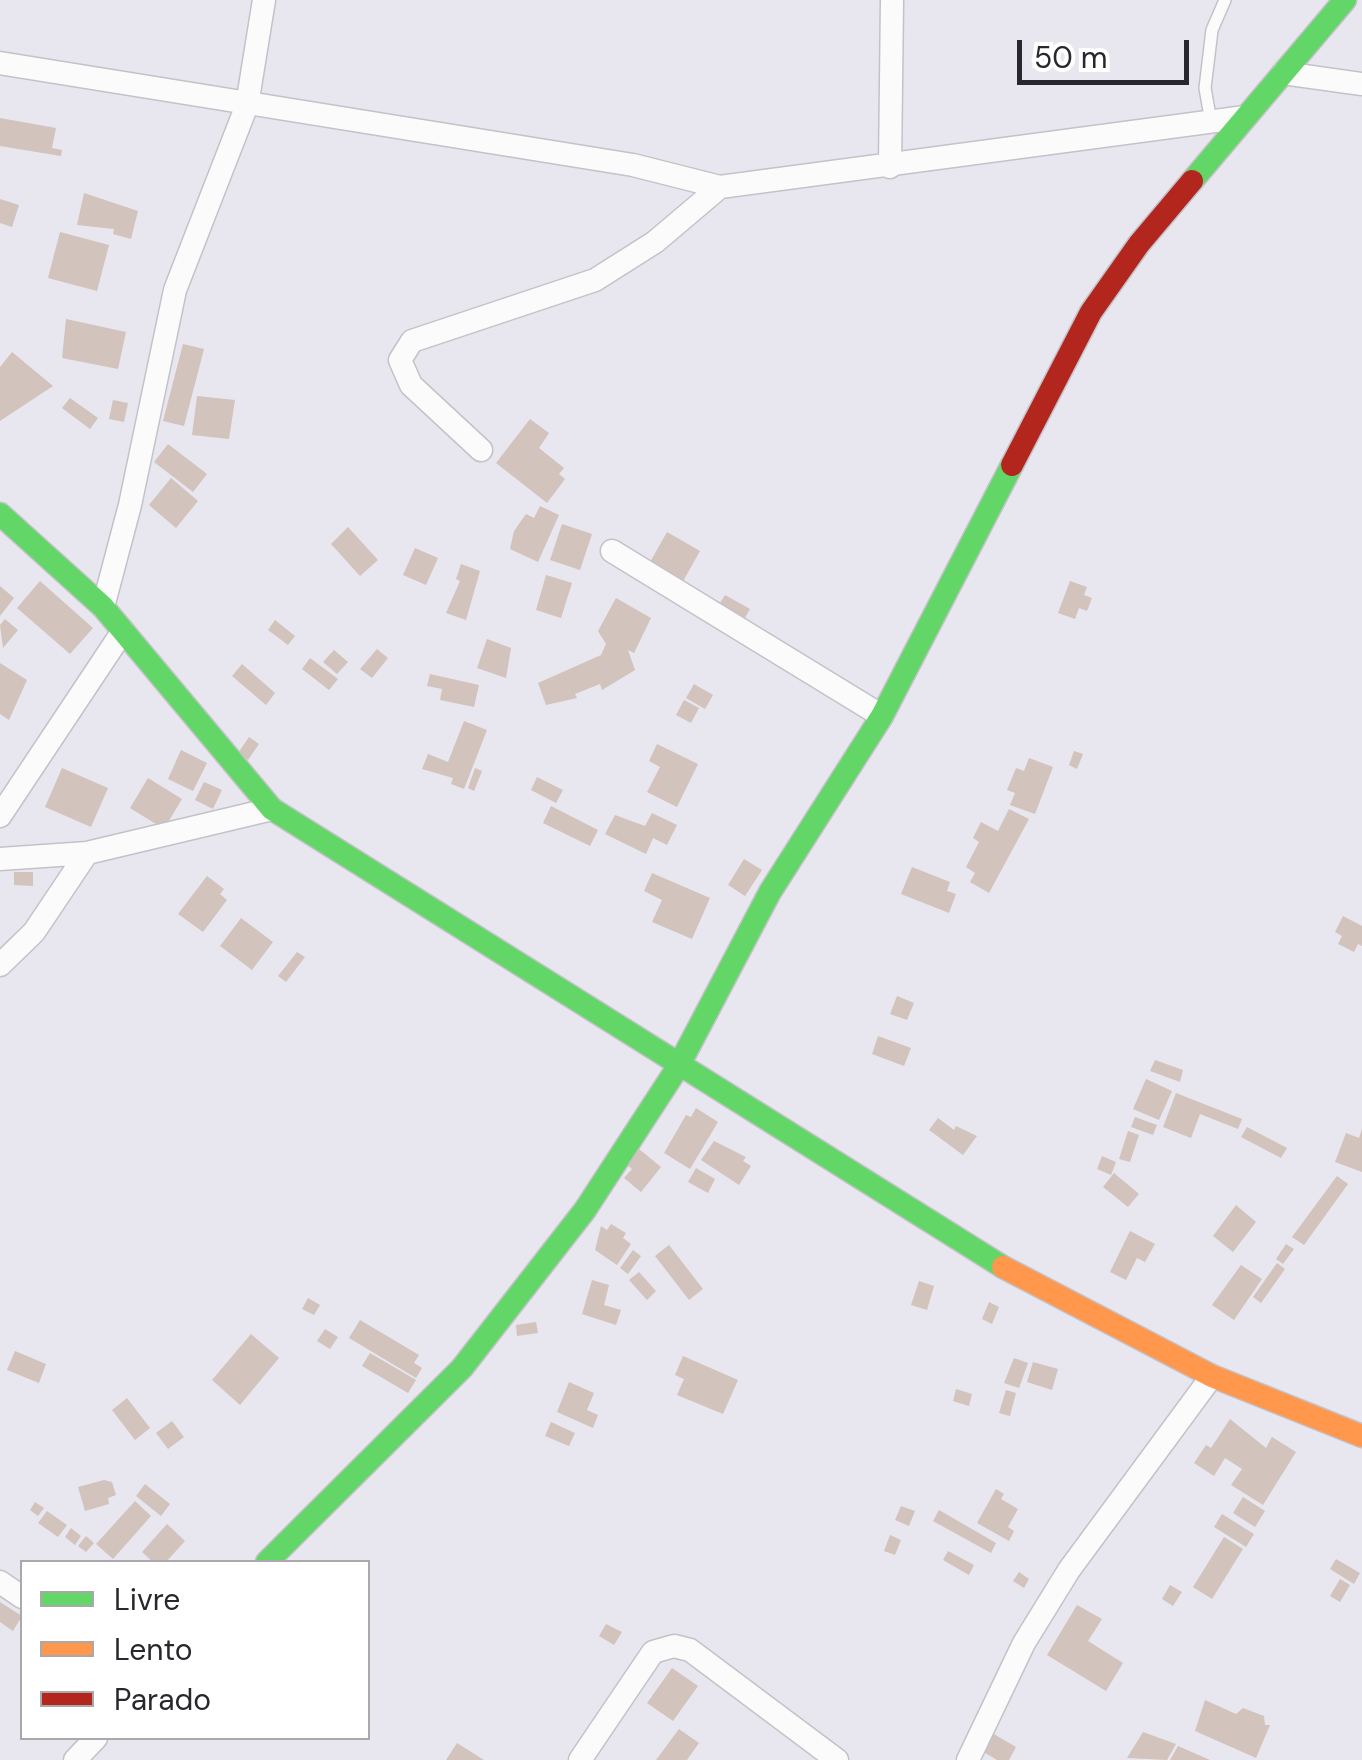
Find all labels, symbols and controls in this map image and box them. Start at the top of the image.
scale bar [1022,20,1194,82]
text: 50 m [1034,38,1108,77]
legend [20,1560,370,1740]
text: Livre [114,1580,180,1619]
text: Lento [114,1630,193,1669]
text: Parado [114,1680,211,1719]

